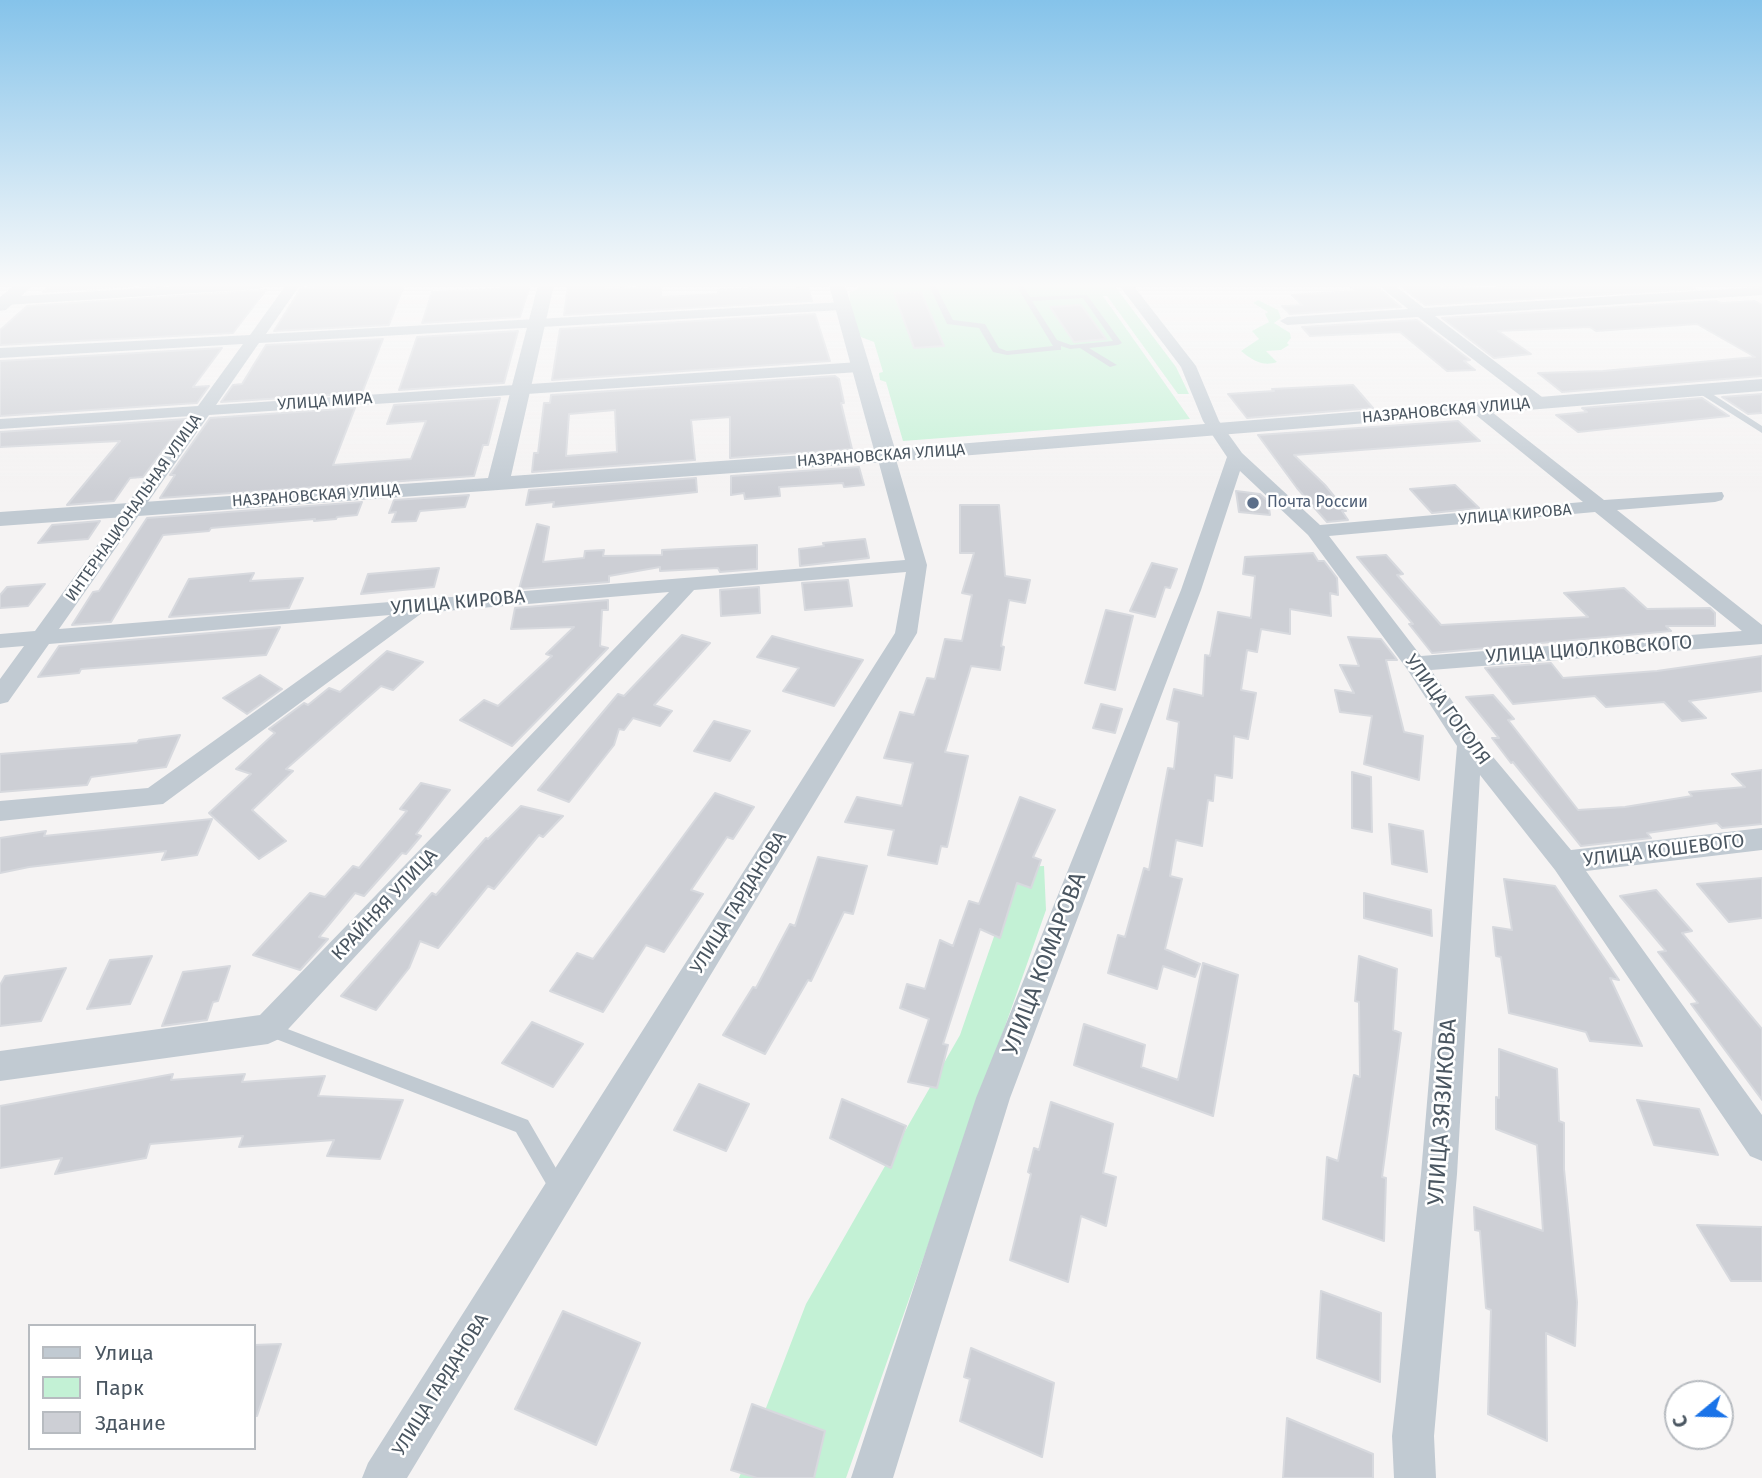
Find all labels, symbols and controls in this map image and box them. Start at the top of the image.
street label: УЛИЦА МИРА [277,389,373,415]
street label: НАЗРАНОВСКАЯ УЛИЦА [1361,394,1531,428]
street label: ИНТЕРНАЦИОНАЛЬНАЯ УЛИЦА [62,411,206,605]
street label: НАЗРАНОВСКАЯ УЛИЦА [796,441,966,471]
street label: НАЗРАНОВСКАЯ УЛИЦА [231,481,401,511]
place label: Почта России [1267,493,1368,513]
marker: Почта России [1245,495,1261,511]
street label: УЛИЦА КИРОВА [1458,500,1572,530]
street label: УЛИЦА КИРОВА [390,586,526,620]
street label: УЛИЦА ЦИОЛКОВСКОГО [1485,631,1693,669]
street label: УЛИЦА ГОГОЛЯ [1399,650,1495,770]
street label: УЛИЦА ГАРДАНОВА [686,828,792,978]
street label: УЛИЦА КОШЕВОГО [1582,830,1746,872]
street label: КРАЙНЯЯ УЛИЦА [327,844,443,966]
street label: УЛИЦА КОМАРОВА [997,869,1093,1059]
street label: УЛИЦА ЗЯЗИКОВА [1423,1018,1463,1206]
street label: УЛИЦА ГАРДАНОВА [388,1310,494,1460]
legend [28,1324,256,1450]
text: Улица [95,1340,154,1366]
text: Парк [95,1375,144,1401]
north arrow [1664,1380,1734,1450]
text: Здание [95,1410,166,1436]
text: С [1668,1412,1693,1430]

